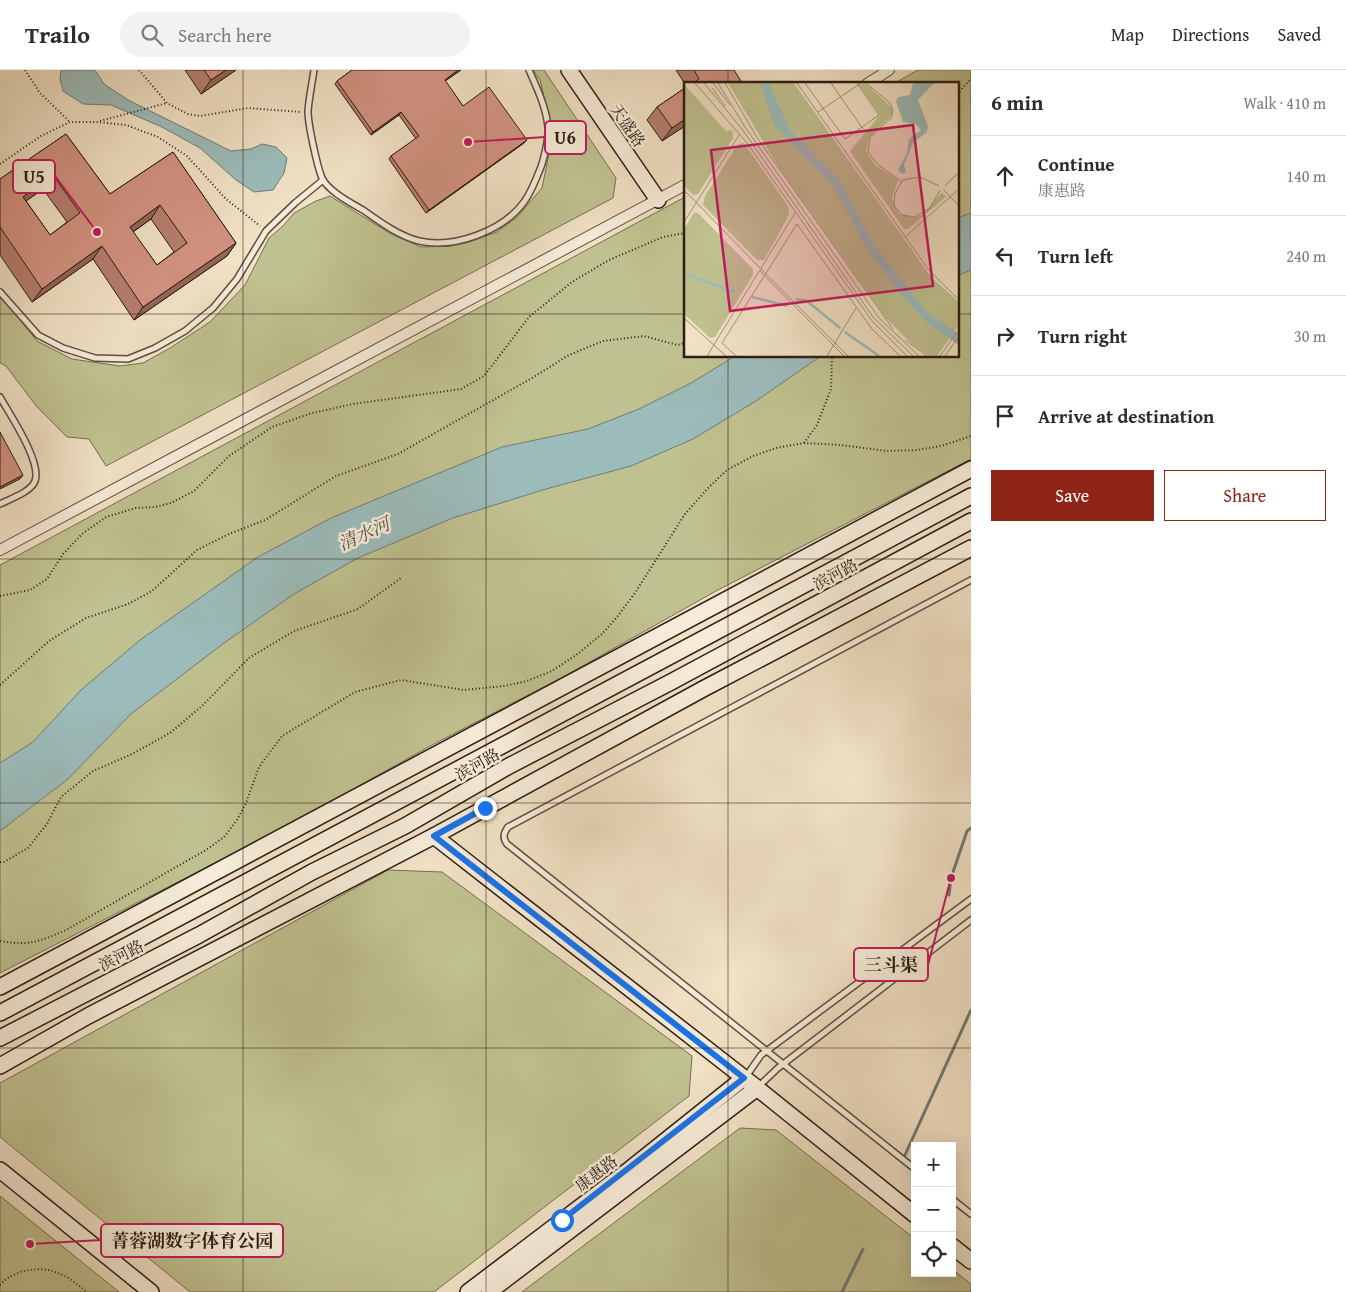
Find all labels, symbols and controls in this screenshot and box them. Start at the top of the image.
search box [120,12,470,57]
text: Trailo [25,17,90,52]
icon: search [138,21,166,49]
text: Search here [178,21,272,49]
text: Map [1111,21,1144,48]
text: Directions [1172,21,1249,48]
text: Saved [1277,21,1321,48]
inset map [684,82,958,358]
text: 6 min [991,87,1043,118]
text: Walk · 410 m [1243,91,1326,115]
street label: 天盛路 [605,98,651,152]
callout: U6 [545,121,586,154]
text: U6 [554,124,576,151]
text: Continue [1038,150,1115,178]
callout: U5 [13,160,55,193]
icon: ahead [991,162,1019,190]
text: U5 [23,163,45,190]
text: 140 m [1286,164,1326,188]
text: 康惠路 [1038,178,1086,202]
icon: left [991,242,1019,270]
text: Turn left [1038,242,1113,270]
text: 240 m [1286,244,1326,268]
icon: right [991,322,1019,350]
text: Turn right [1038,322,1127,350]
text: 30 m [1294,324,1326,348]
icon: arrive [991,402,1019,430]
text: Arrive at destination [1038,402,1214,430]
button: Save [991,470,1154,521]
button: Share [1164,470,1326,521]
water label: 清水河 [334,509,397,557]
street label: 滨河路 [808,552,862,596]
street label: 滨河路 [450,742,504,786]
route end [474,797,497,820]
street label: 滨河路 [94,933,148,977]
callout: 三斗渠 [854,948,928,981]
text: 三斗渠 [864,951,918,978]
map controls [911,1142,956,1277]
button: + [911,1142,956,1187]
street label: 康惠路 [570,1149,622,1197]
button: − [911,1187,956,1232]
route start [551,1209,574,1232]
callout: 菁蓉湖数字体育公园 [101,1224,283,1257]
text: 菁蓉湖数字体育公园 [111,1227,273,1254]
button: locate [911,1232,956,1277]

